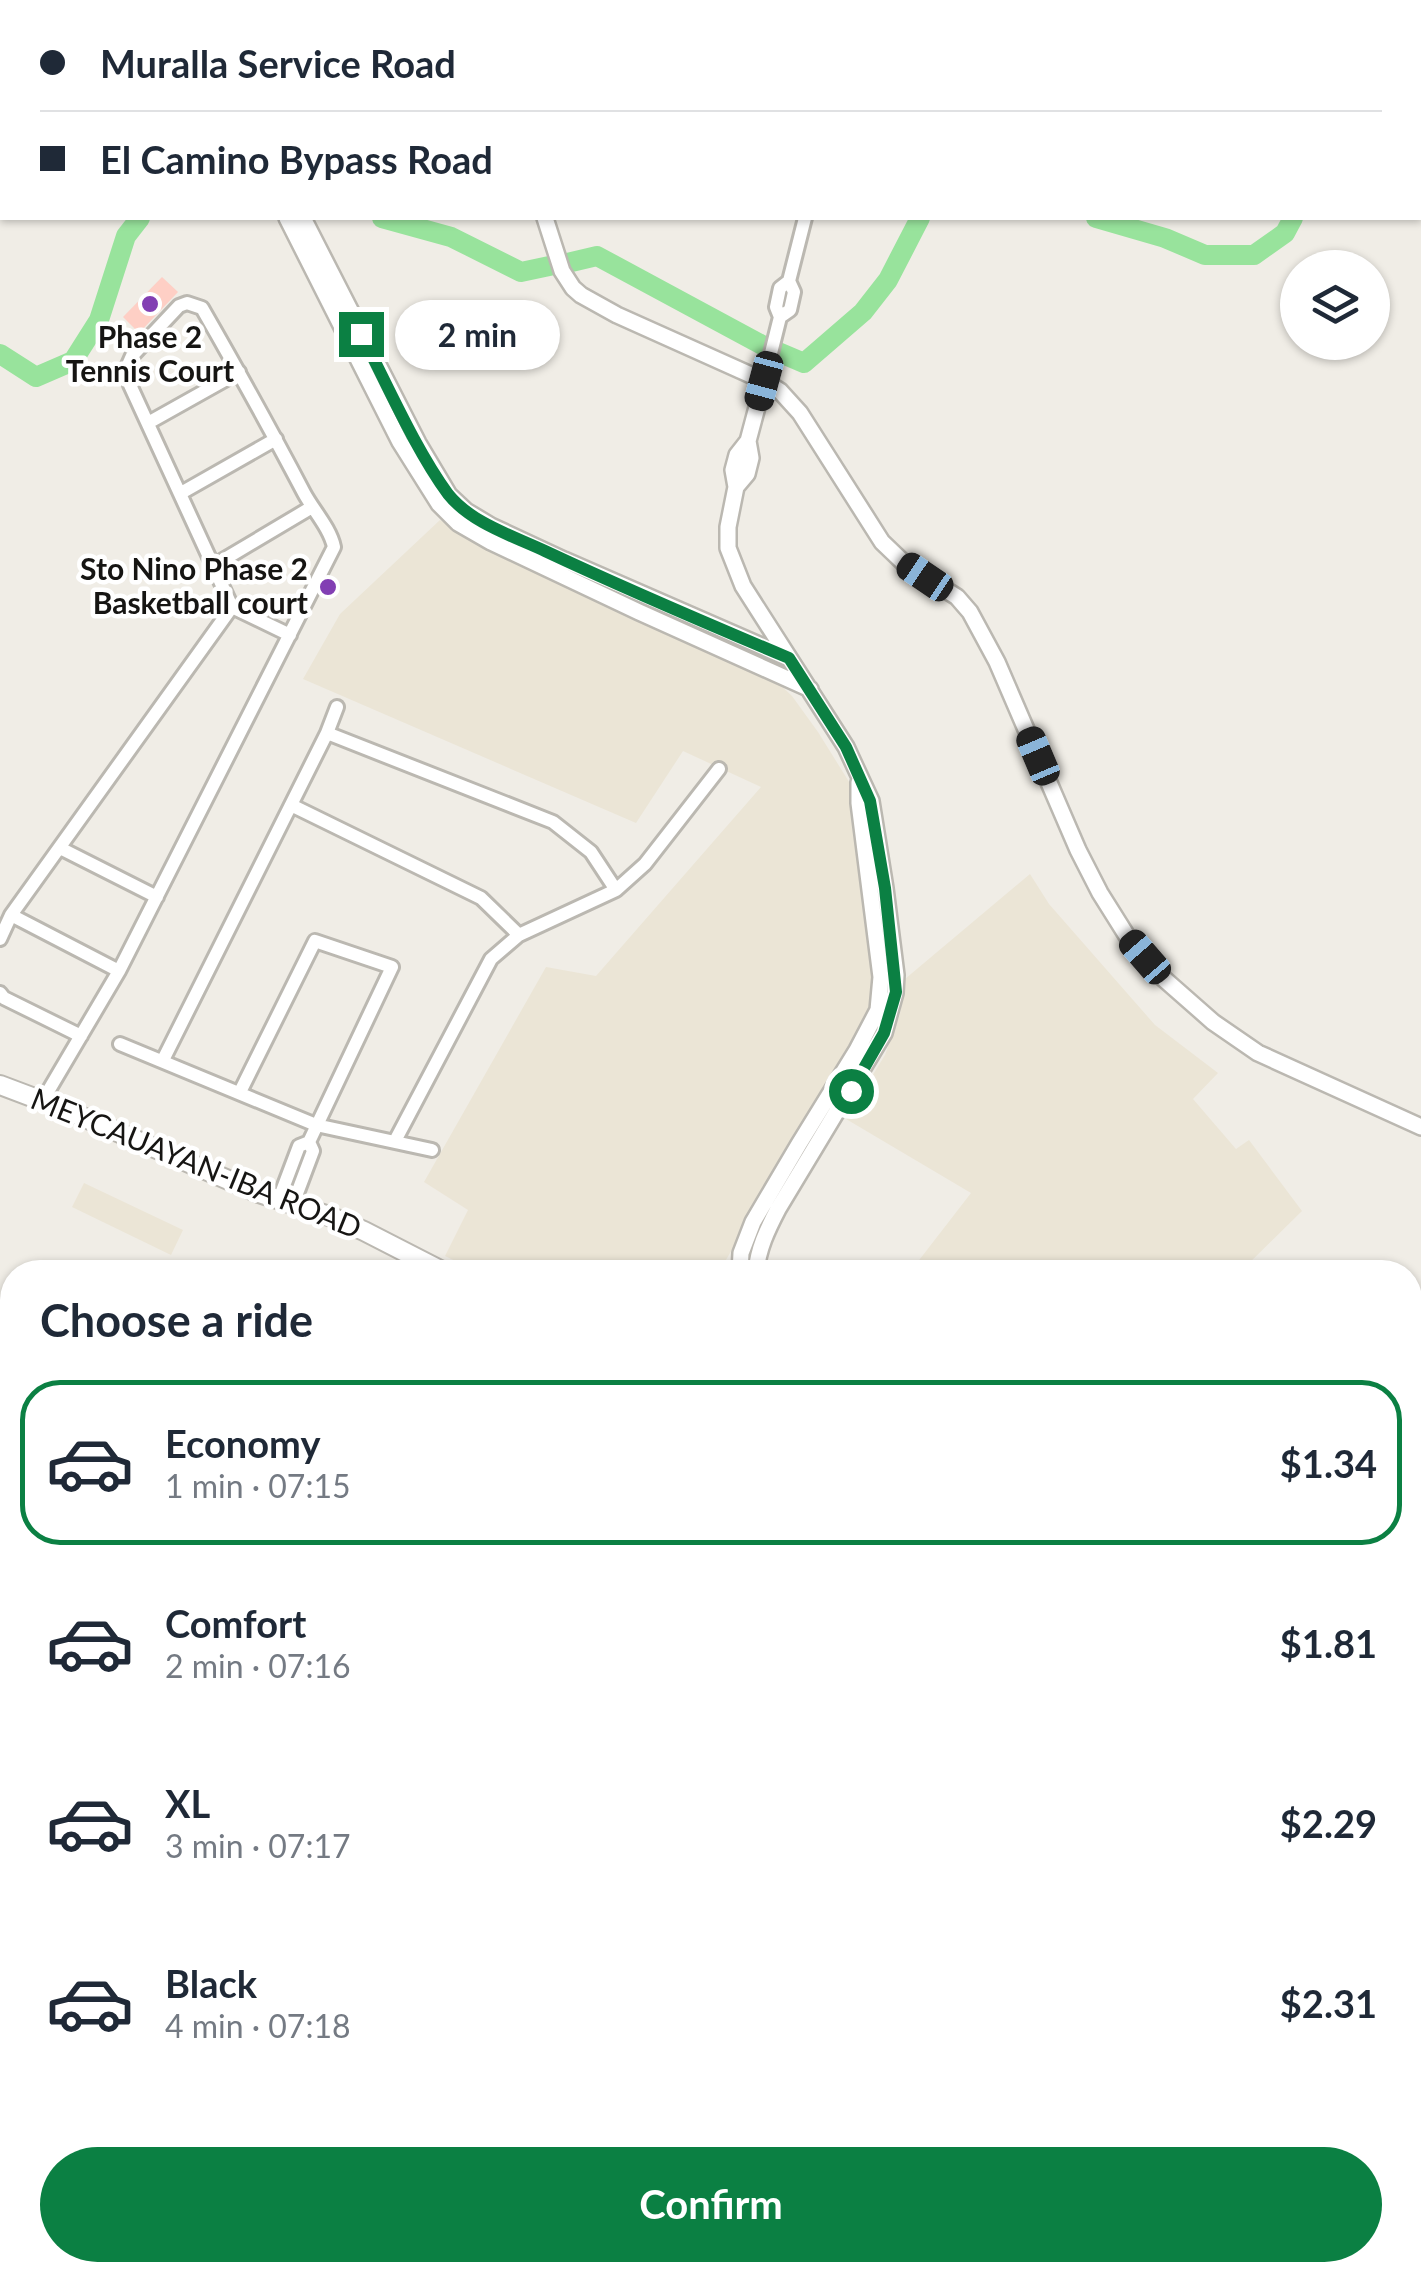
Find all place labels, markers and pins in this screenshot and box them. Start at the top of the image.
marker: Phase 2 Tennis Court [139,293,161,315]
place label: Phase 2 Tennis Court [66,318,234,388]
place label: Sto Nino Phase 2 Basketball court [80,550,308,620]
marker: Sto Nino Phase 2 Basketball court [317,576,339,598]

